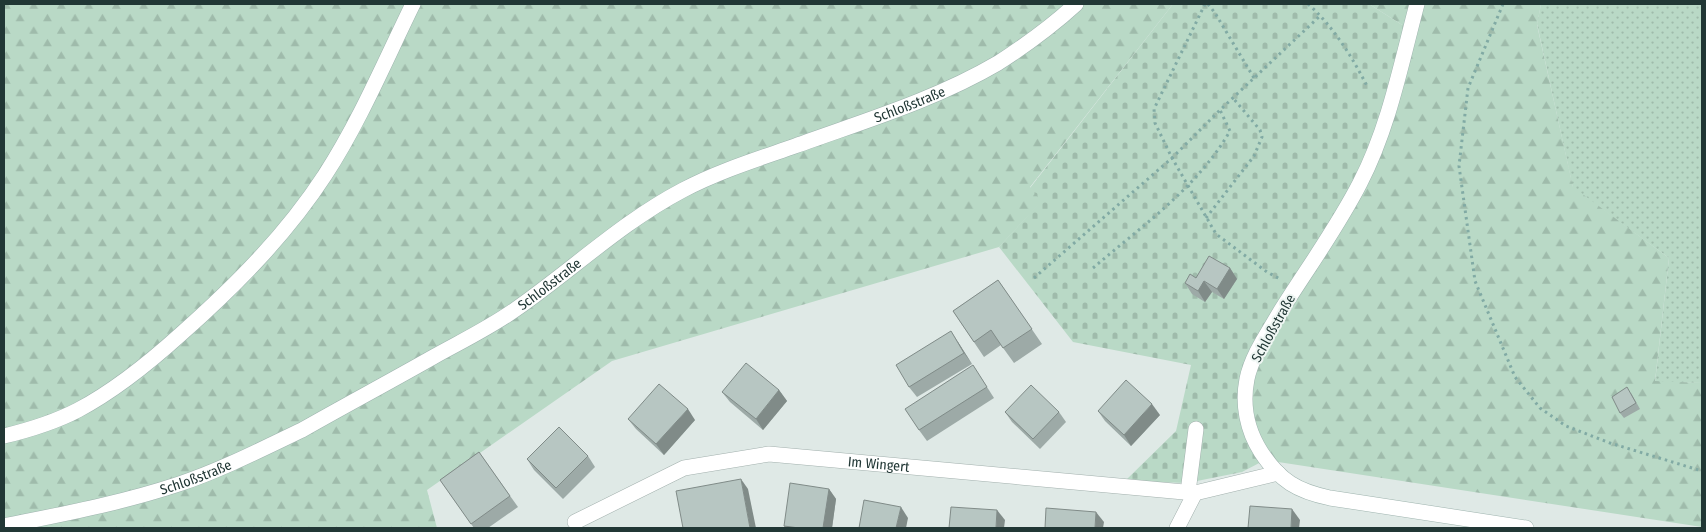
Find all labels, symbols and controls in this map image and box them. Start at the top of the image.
street label: Schloßstraße [872,83,948,126]
street label: Schloßstraße [515,255,585,314]
street label: Schloßstraße [1248,291,1299,365]
street label: Im Wingert [847,453,911,476]
street label: Schloßstraße [158,456,234,499]

